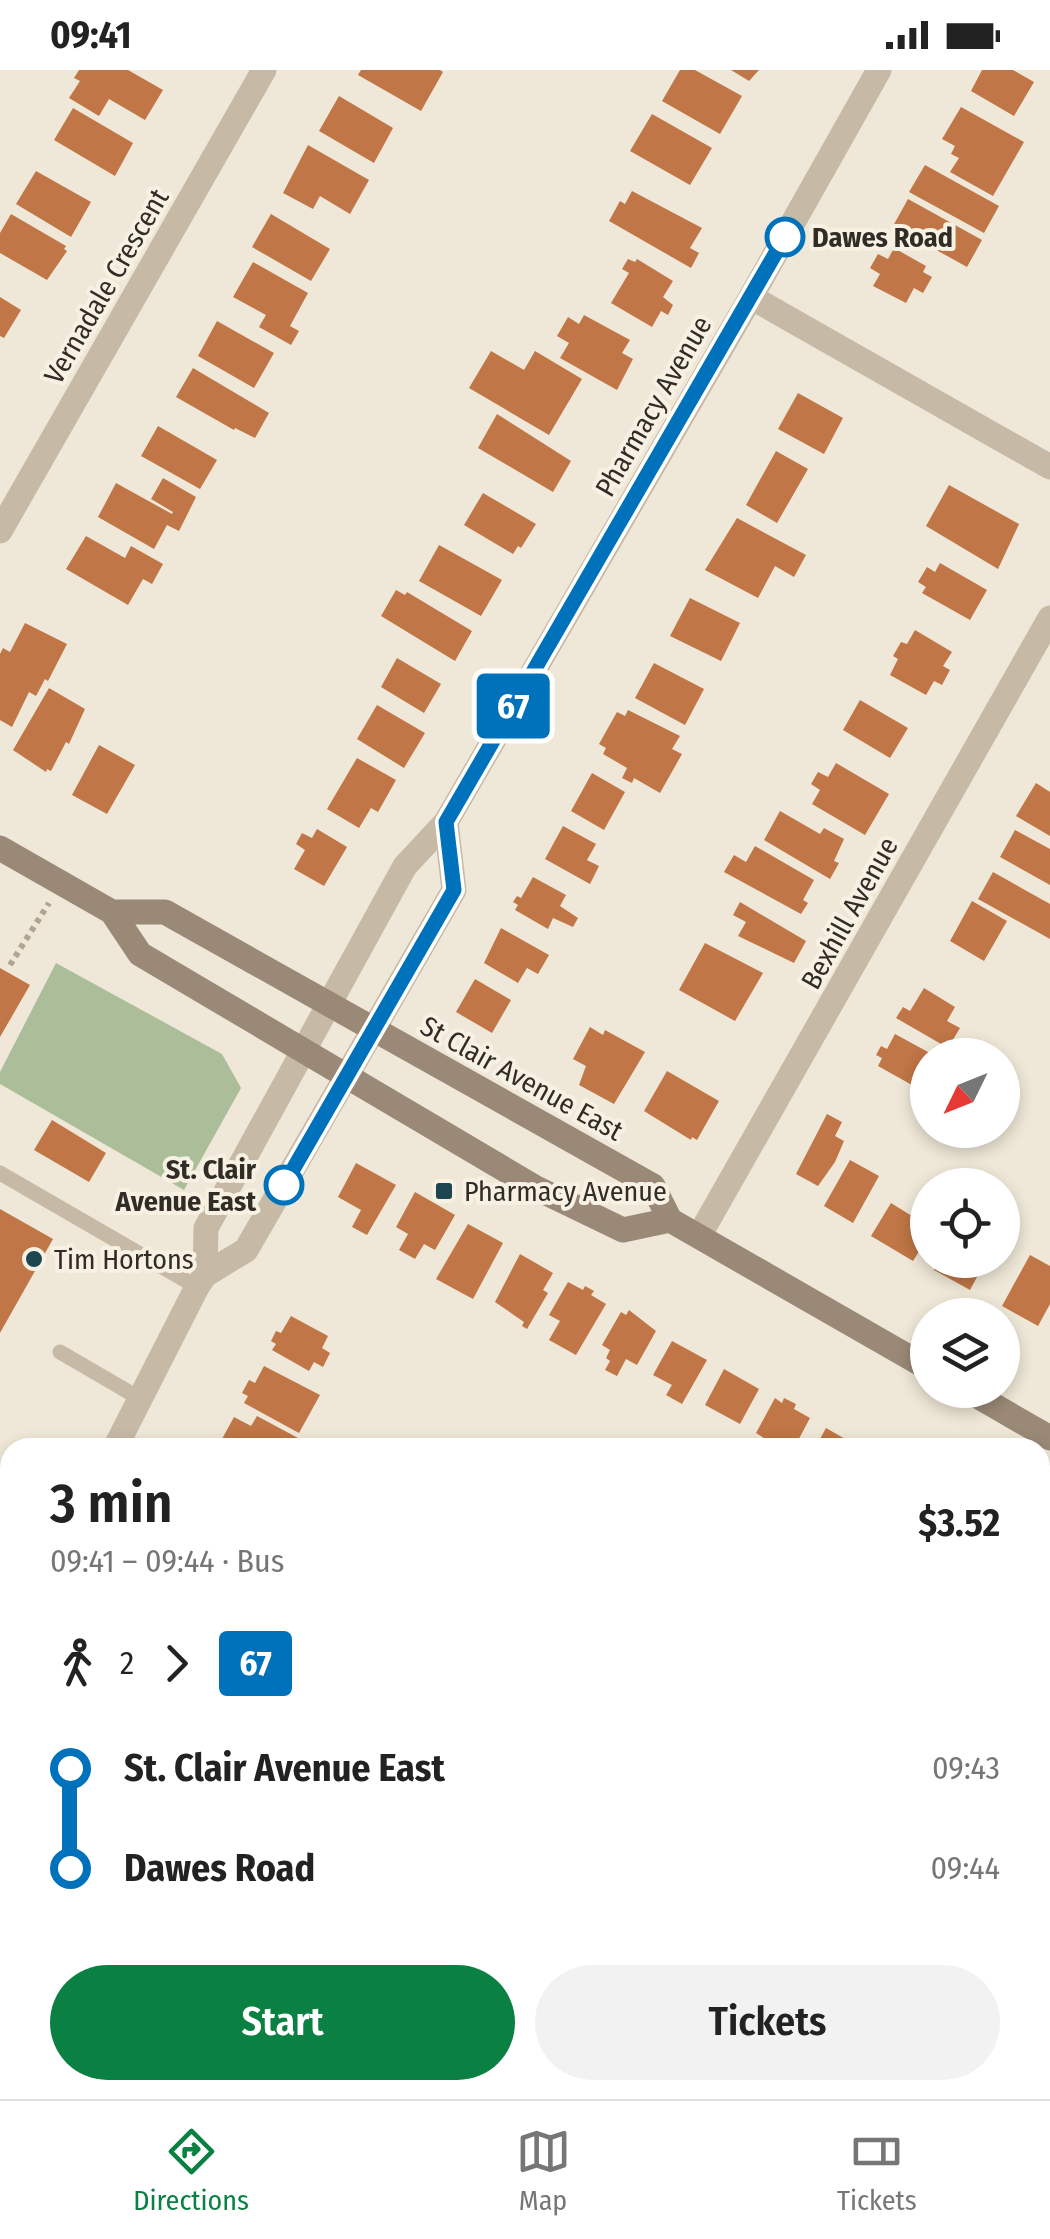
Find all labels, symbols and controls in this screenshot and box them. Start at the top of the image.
text: 09:41 [50,12,132,58]
street label: Vernadale Crescent [37,182,176,390]
marker: Dawes Road [766,218,804,256]
place label: Dawes Road [812,221,953,254]
street label: Pharmacy Avenue [588,310,718,502]
line badge: 67 [468,674,558,738]
text: 67 [497,685,529,727]
street label: Bexhill Avenue [794,832,905,995]
street label: St Clair Avenue East [415,1009,629,1148]
north arrow [910,1038,1020,1148]
map controls [910,1038,1020,1408]
place label: St. Clair Avenue East [115,1153,257,1218]
marker: St. Clair Avenue East [265,1166,303,1204]
button: locate [910,1168,1020,1278]
place label: Pharmacy Avenue [464,1175,667,1208]
marker: Pharmacy Avenue [433,1180,455,1202]
place label: Tim Hortons [54,1243,194,1276]
marker: Tim Hortons [23,1248,45,1270]
button: layers [910,1298,1020,1408]
text: 3 min [50,1471,173,1537]
text: $3.52 [918,1500,1000,1546]
text: 09:41 – 09:44 · Bus [50,1542,284,1580]
icon: walk [50,1636,105,1691]
icon: forward [149,1636,204,1691]
text: 67 [239,1642,272,1684]
text: 2 [120,1644,134,1682]
text: St. Clair Avenue East [124,1745,445,1791]
text: 09:43 [932,1749,1000,1787]
text: Dawes Road [124,1845,315,1891]
text: 09:44 [930,1849,1000,1887]
button: Start [50,1965,515,2080]
button: Tickets [535,1965,1000,2080]
tab: Directions [133,2124,249,2217]
tab: Map [516,2124,571,2217]
tab: Tickets [837,2124,917,2217]

